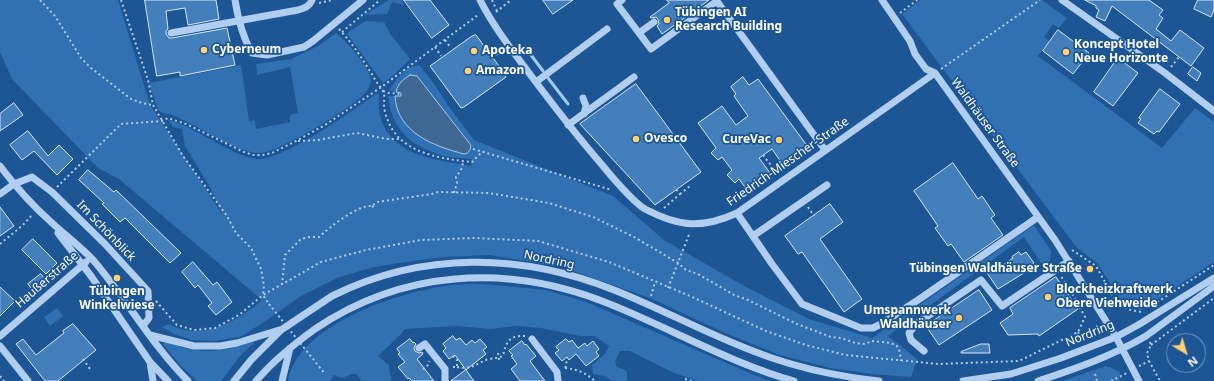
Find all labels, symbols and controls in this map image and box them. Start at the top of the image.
place label: Tübingen AI Research Building [675,6,782,34]
marker: Tübingen AI Research Building [662,15,672,25]
place label: Koncept Hotel Neue Horizonte [1074,38,1168,66]
place label: Cyberneum [212,43,281,57]
place label: Apoteka [482,44,532,58]
marker: Cyberneum [199,45,209,55]
marker: Apoteka [469,46,479,56]
marker: Koncept Hotel Neue Horizonte [1061,47,1071,57]
place label: Amazon [476,64,524,78]
marker: Amazon [463,66,473,76]
street label: Waldhäuser Straße [948,75,1022,171]
street label: Friedrich-Miescher-Straße [724,114,852,210]
place label: Ovesco [644,132,687,146]
place label: CureVac [722,133,771,147]
marker: Ovesco [631,134,641,144]
marker: CureVac [774,135,784,145]
street label: Im Schönblick [74,198,138,264]
street label: Nordring [522,248,576,272]
street label: Haußerstraße [13,249,81,311]
place label: Tübingen Waldhäuser Straße [909,262,1082,276]
marker: Tübingen Waldhäuser Straße [1085,264,1095,274]
marker: Tübingen Winkelwiese [112,273,122,283]
place label: Blockheizkraftwerk Obere Viehweide [1056,283,1173,311]
place label: Tübingen Winkelwiese [79,285,155,313]
marker: Blockheizkraftwerk Obere Viehweide [1043,292,1053,302]
place label: Umspannwerk Waldhäuser [864,304,951,332]
marker: Umspannwerk Waldhäuser [954,313,964,323]
street label: Nordring [1064,318,1116,350]
north arrow [1166,333,1206,373]
text: N [1185,353,1201,371]

